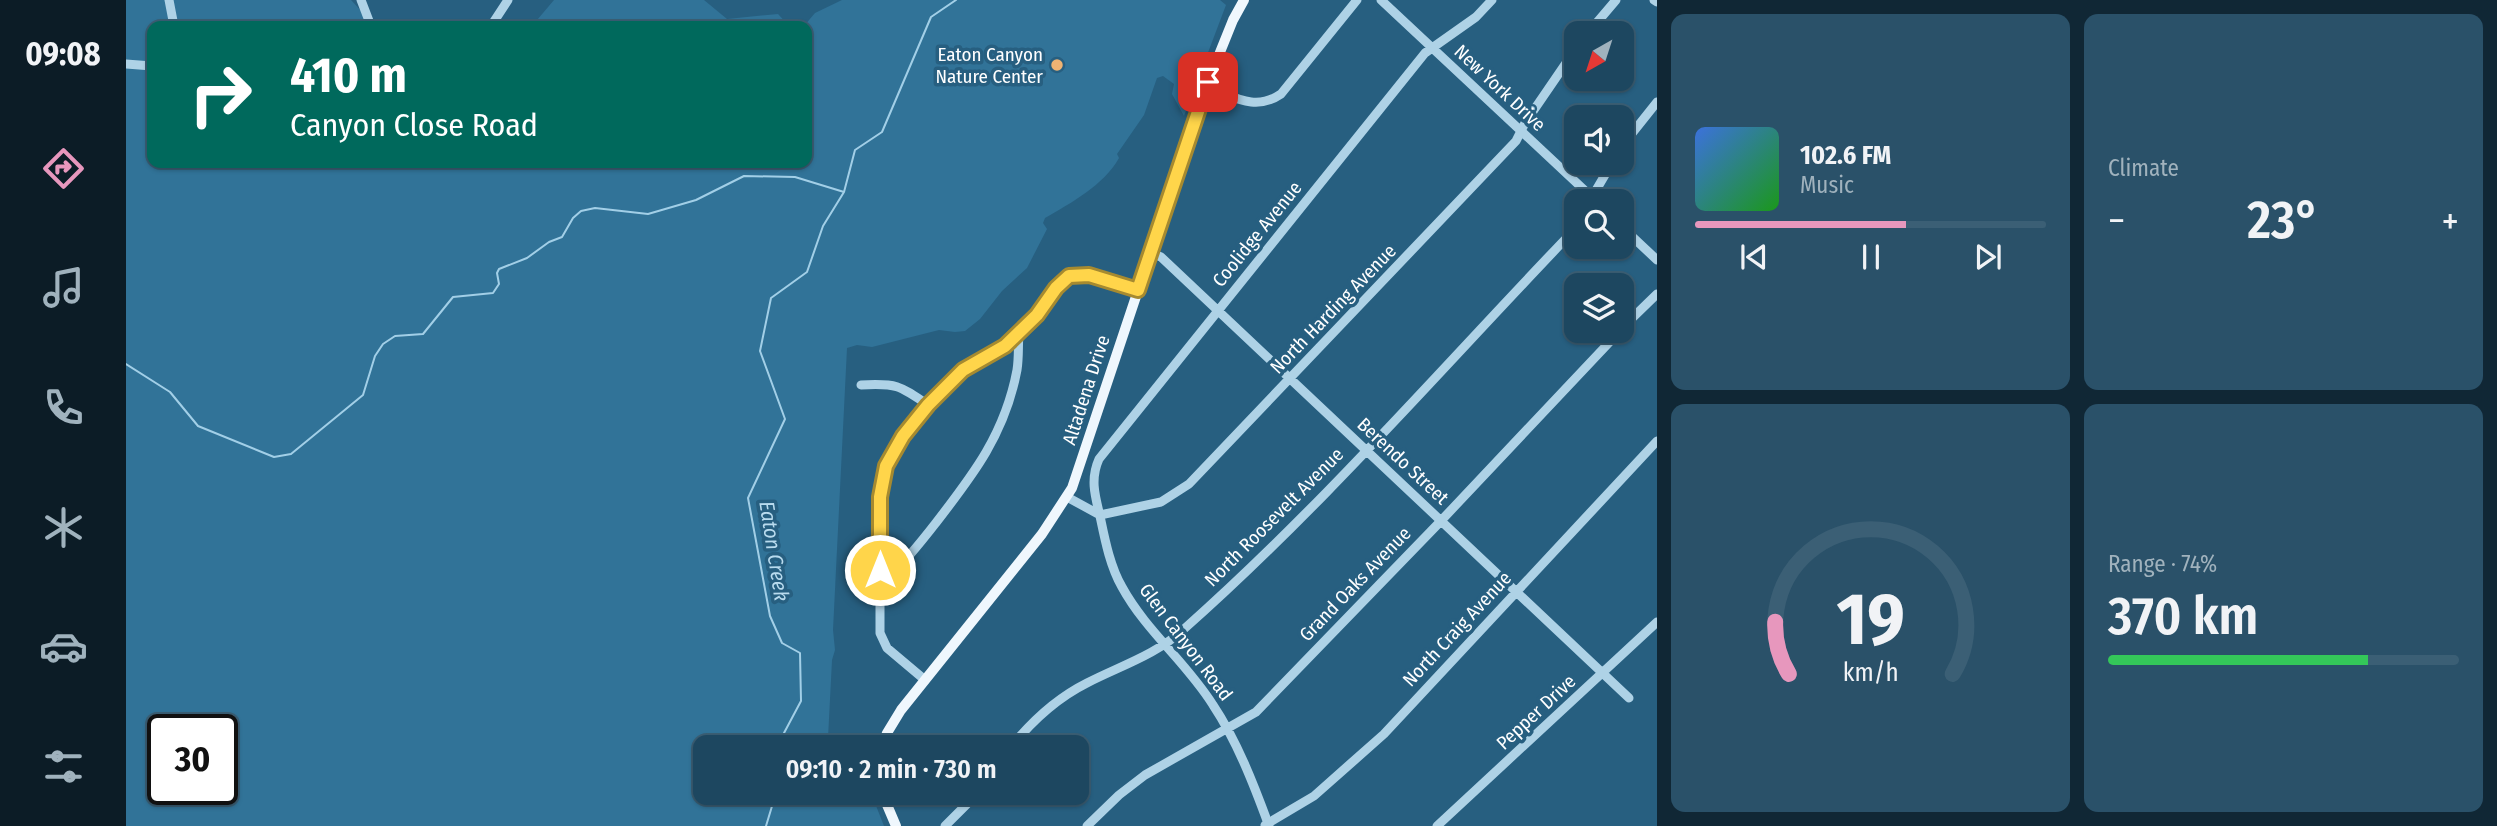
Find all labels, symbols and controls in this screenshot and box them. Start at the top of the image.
north arrow [1564,21,1634,91]
map controls [1564,21,1634,343]
text: 09:08 [25,35,101,73]
street label: New York Drive [1450,40,1550,136]
place label: Eaton Canyon Nature Center [935,43,1043,88]
text: 410 m [290,46,407,105]
icon: right [175,49,266,140]
pin [1178,52,1238,112]
marker: Eaton Canyon Nature Center [1049,57,1065,73]
icon: arrive [1189,63,1227,101]
button: sound [1564,105,1634,175]
text: Canyon Close Road [290,106,538,144]
text: 102.6 FM [1800,140,1891,171]
icon: directions [39,144,88,193]
text: Climate [2108,154,2179,182]
text: Music [1800,171,1854,199]
street label: Coolidge Avenue [1208,177,1306,291]
button: search [1564,189,1634,259]
text: 23° [2247,189,2320,252]
text: − [2108,198,2125,244]
text: + [2442,198,2459,244]
icon: previous [1735,238,1773,276]
icon: pause [1852,238,1890,276]
icon: next [1969,238,2007,276]
street label: North Harding Avenue [1265,239,1401,379]
icon: music [39,263,88,312]
button: layers [1564,273,1634,343]
street label: Altadena Drive [1057,332,1115,448]
icon: phone [39,383,88,432]
street label: Berendo Street [1352,413,1454,510]
street label: North Roosevelt Avenue [1200,443,1348,591]
water label: Eaton Creek [753,499,795,603]
icon: climate [39,503,88,552]
street label: Grand Oaks Avenue [1294,522,1416,646]
position arrow [843,533,917,607]
text: Range · 74% [2108,550,2217,578]
street label: North Craig Avenue [1398,567,1516,691]
text: 19 [1836,576,1905,663]
street label: Glen Canyon Road [1135,579,1237,705]
text: 370 km [2108,585,2258,648]
icon: car [39,622,88,671]
text: km/h [1843,658,1898,688]
street label: Pepper Drive [1492,670,1580,754]
speed limit sign: 30 [147,714,238,805]
icon: filters [39,742,88,791]
text: 09:10 · 2 min · 730 m [785,754,997,785]

